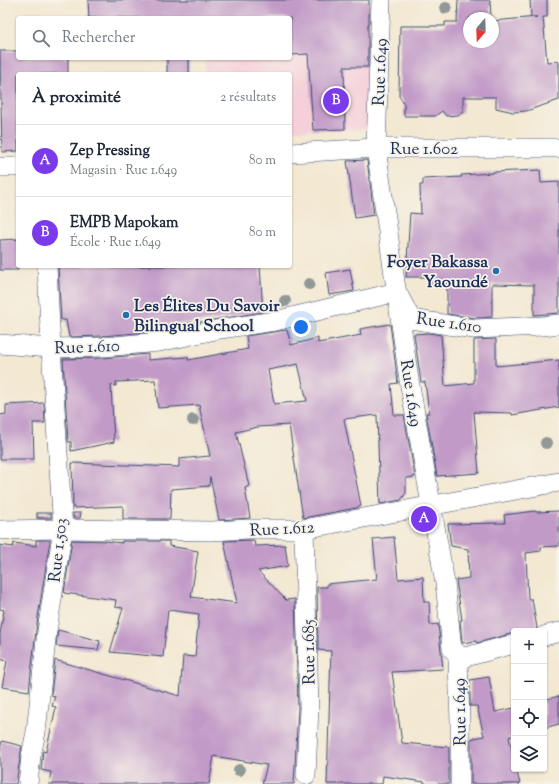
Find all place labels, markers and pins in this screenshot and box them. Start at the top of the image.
pin: B [323,86,349,116]
place label: Foyer Bakassa Yaoundé [387,251,488,295]
marker: Foyer Bakassa Yaoundé [491,266,501,276]
place label: Les Élites Du Savoir Bilingual School [134,295,280,339]
marker: Les Élites Du Savoir Bilingual School [121,310,131,320]
pin: A [411,504,437,534]

